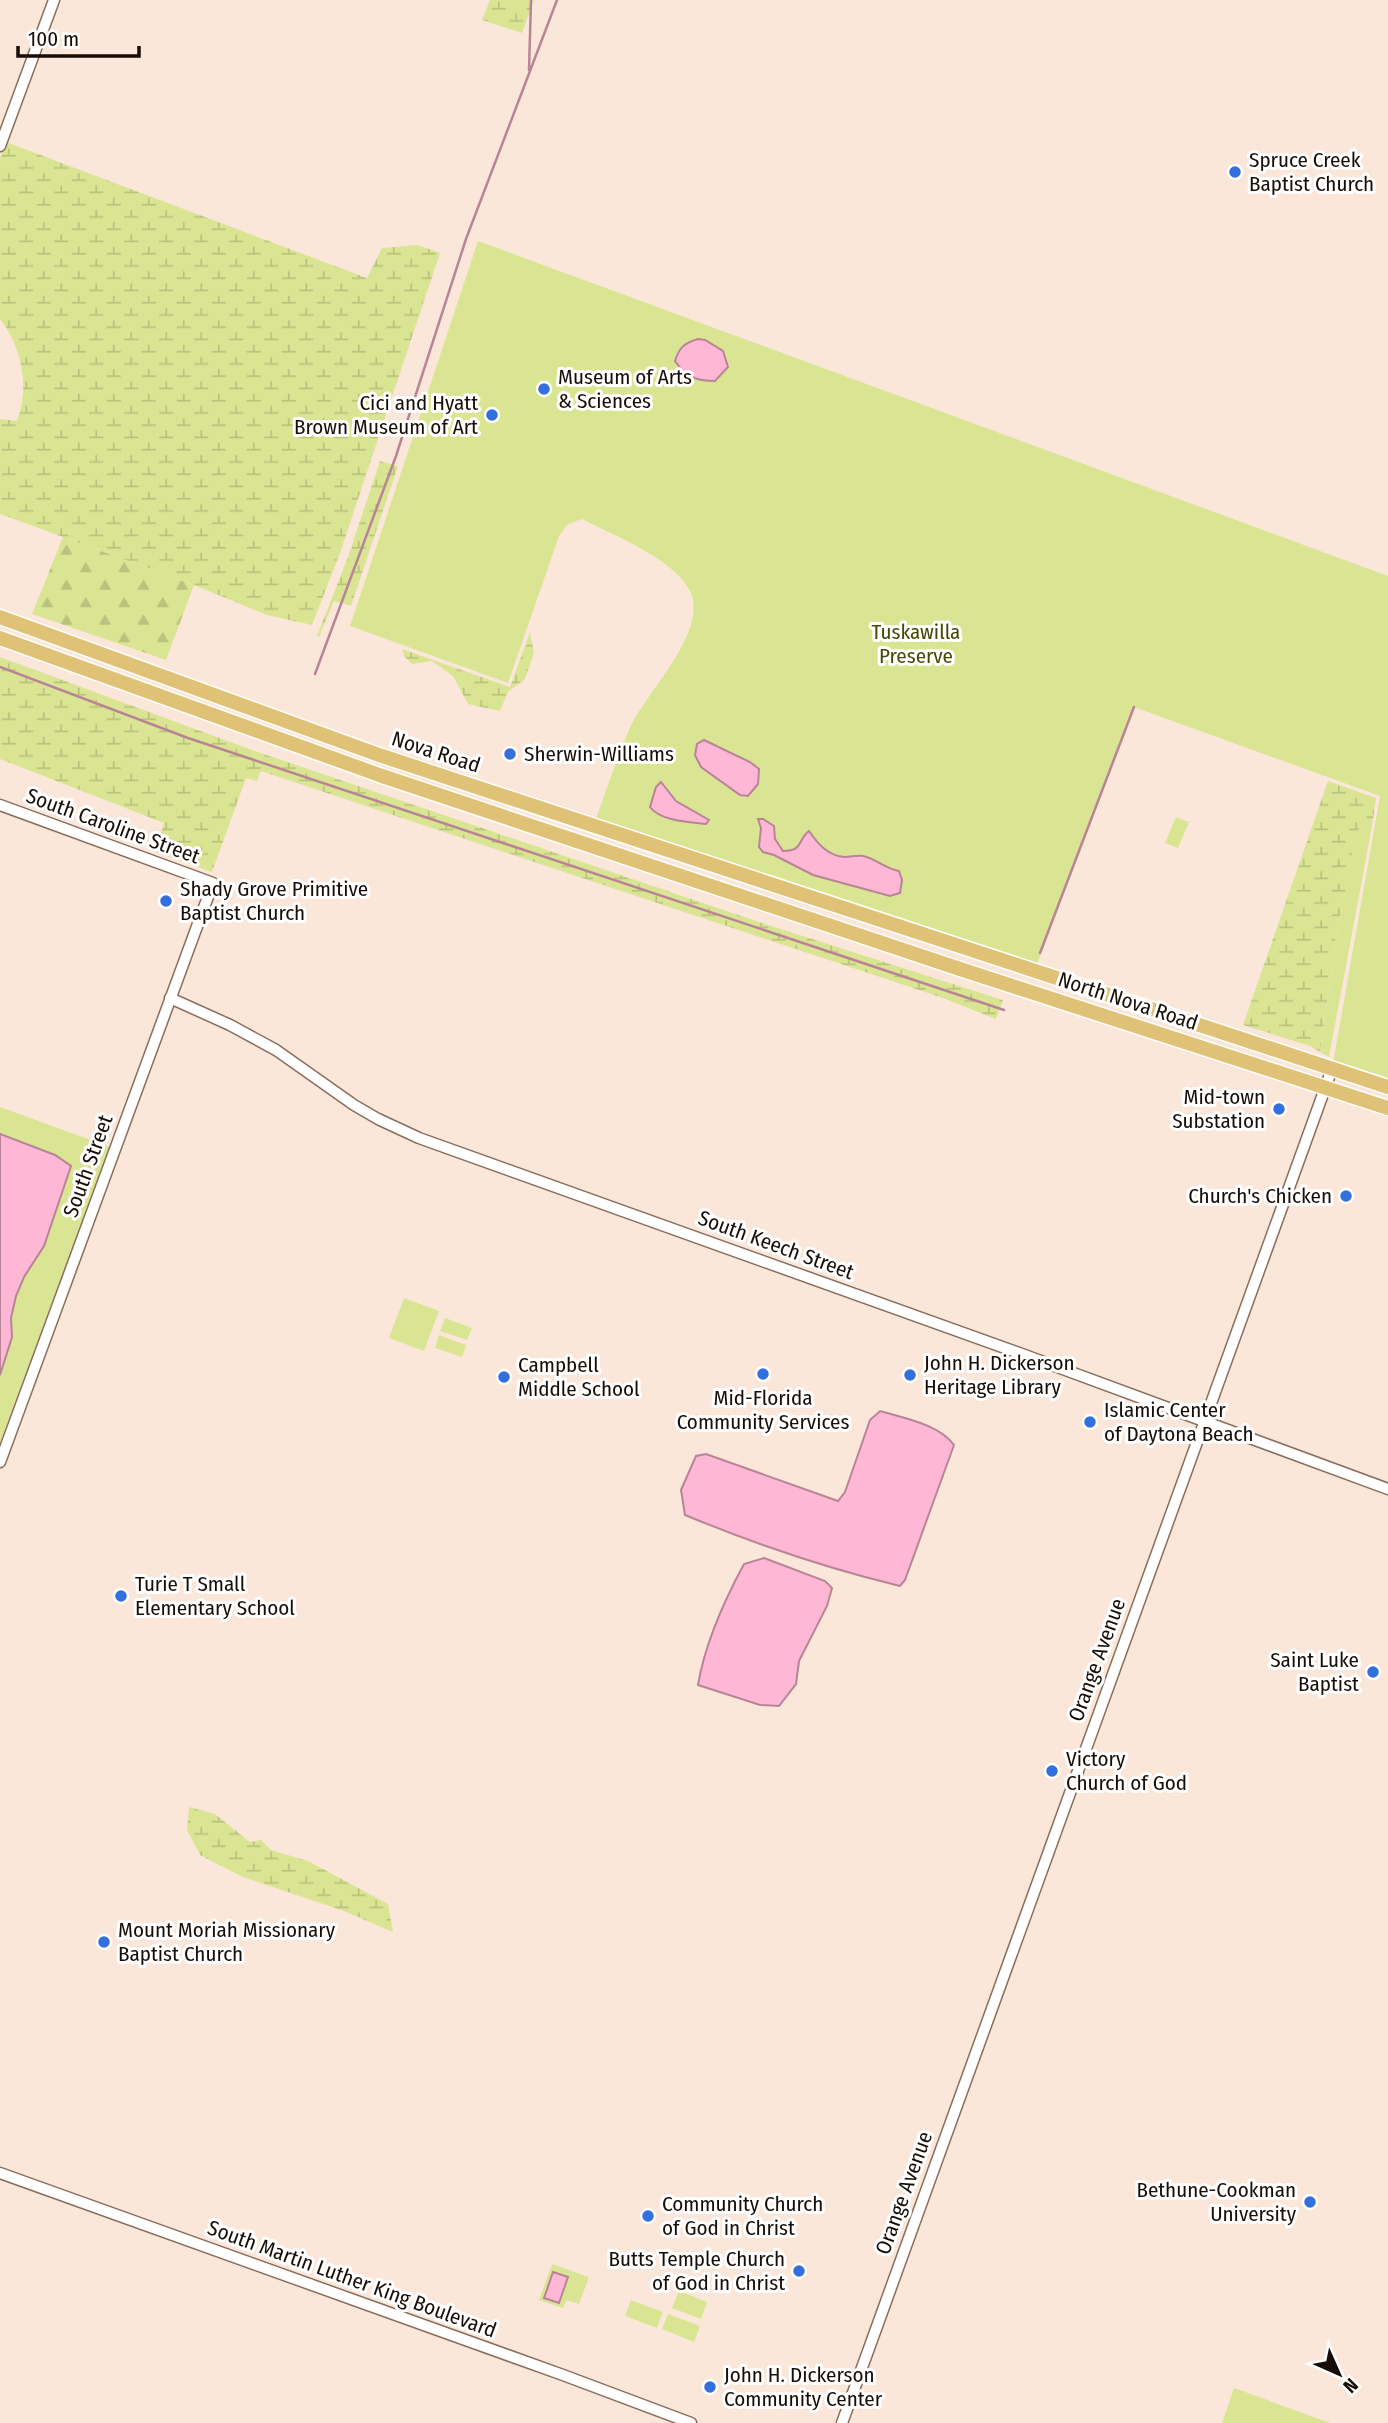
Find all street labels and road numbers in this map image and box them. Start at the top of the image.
street label: Nova Road [388,725,484,779]
street label: South Caroline Street [23,783,203,870]
street label: North Nova Road [1055,966,1201,1036]
street label: South Street [57,1111,119,1221]
street label: South Keech Street [695,1205,857,1285]
street label: Orange Avenue [1063,1595,1131,1725]
street label: Orange Avenue [870,2128,938,2258]
street label: South Martin Luther King Boulevard [204,2215,500,2343]

